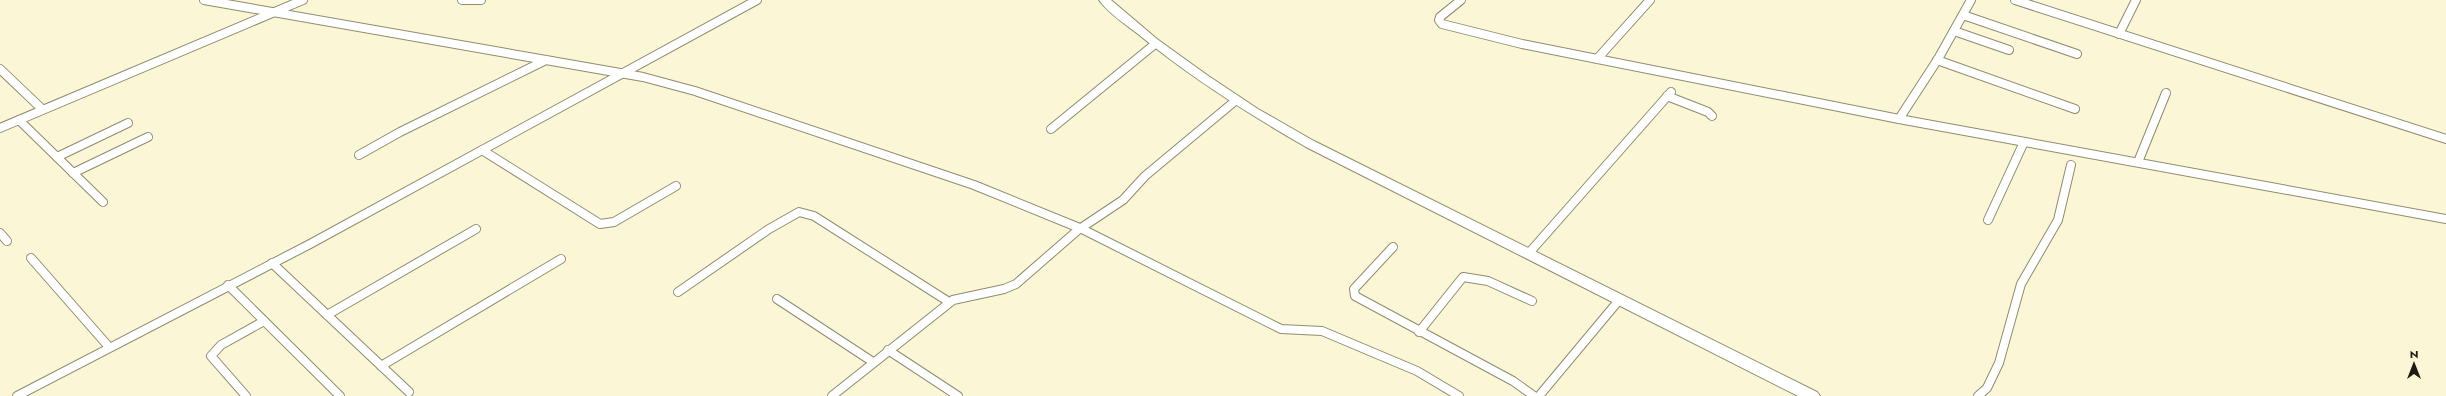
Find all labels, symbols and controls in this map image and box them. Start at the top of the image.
north arrow [2394,344,2434,384]
text: N [2410,346,2418,362]

